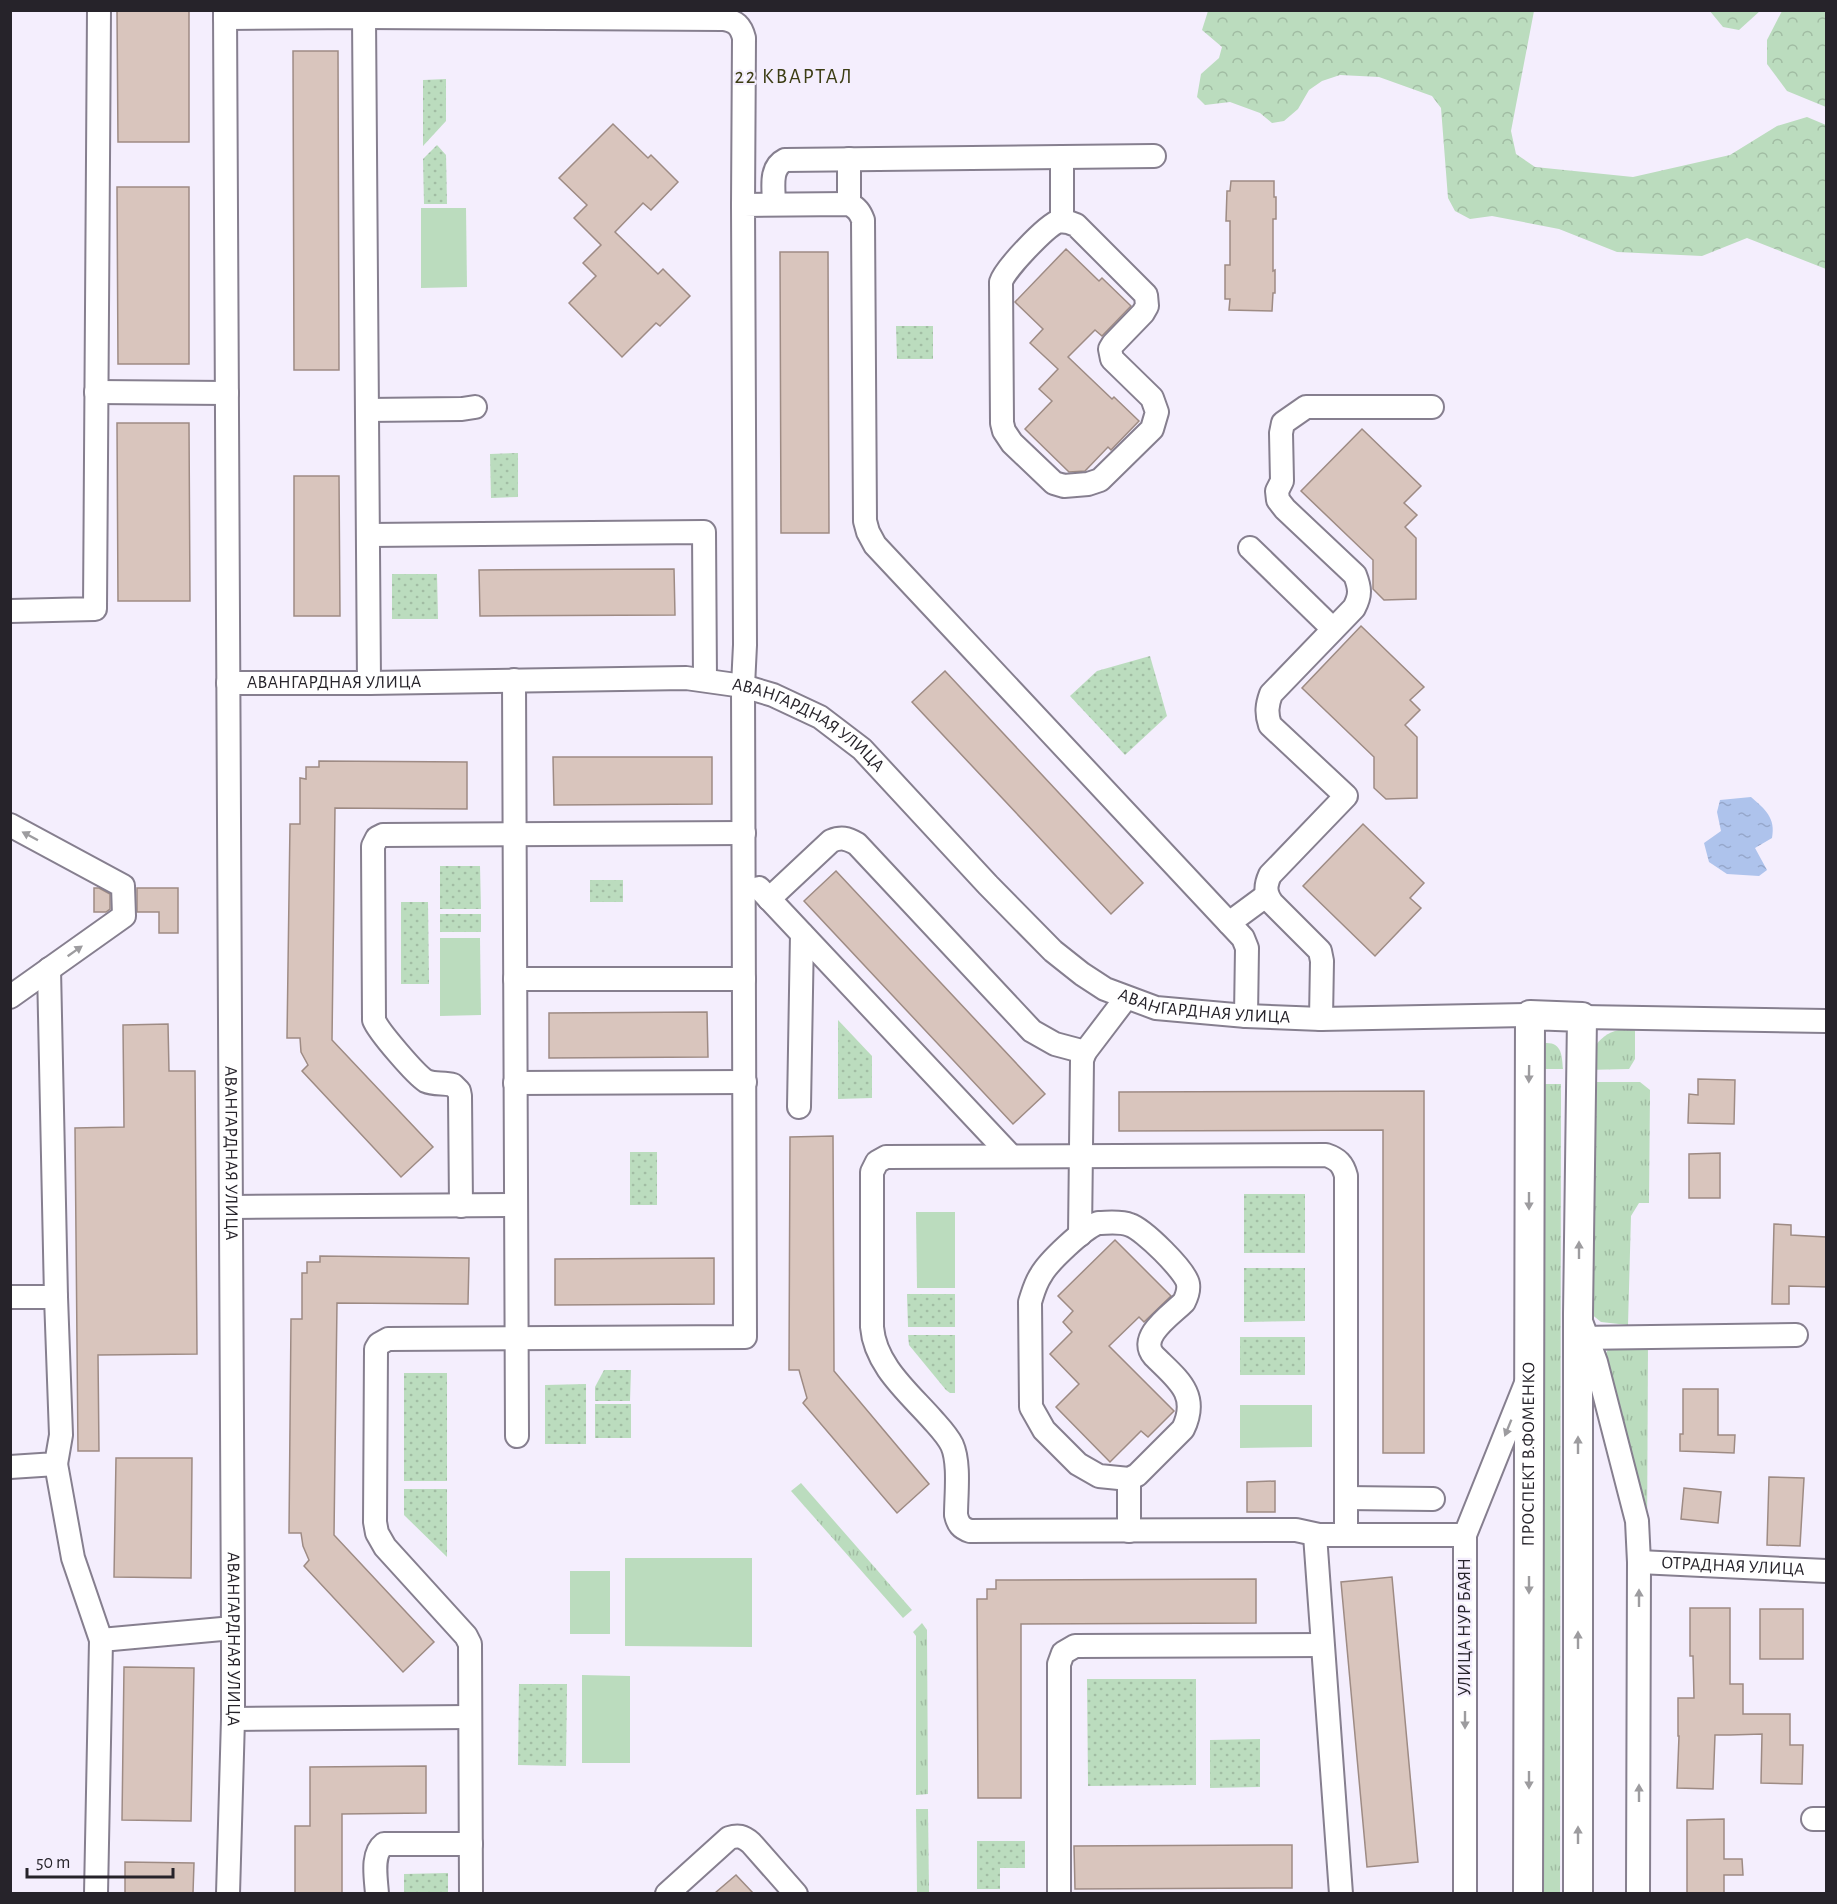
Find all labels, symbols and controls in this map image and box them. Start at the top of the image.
district label: 22 КВАРТАЛ [735,66,853,87]
street label: АВАНГАРДНАЯ УЛИЦА [247,673,422,692]
street label: АВАНГАРДНАЯ УЛИЦА [731,676,888,776]
one-way arrow [21,831,38,841]
one-way arrow [67,945,83,957]
street label: АВАНГАРДНАЯ УЛИЦА [1116,986,1291,1027]
one-way arrow [1524,1064,1534,1083]
street label: АВАНГАРДНАЯ УЛИЦА [221,1066,240,1241]
one-way arrow [1524,1192,1534,1211]
one-way arrow [1574,1241,1584,1260]
street label: ПРОСПЕКТ В.ФОМЕНКО [1520,1362,1538,1546]
one-way arrow [1503,1419,1512,1437]
one-way arrow [1573,1436,1583,1455]
street label: АВАНГАРДНАЯ УЛИЦА [224,1552,242,1727]
street label: ОТРАДНАЯ УЛИЦА [1661,1554,1805,1579]
street label: УЛИЦА НУР БАЯН [1456,1558,1474,1696]
one-way arrow [1524,1576,1534,1595]
one-way arrow [1634,1589,1644,1608]
one-way arrow [1573,1631,1583,1650]
one-way arrow [1460,1710,1470,1729]
one-way arrow [1524,1771,1534,1790]
one-way arrow [1634,1784,1644,1803]
one-way arrow [1573,1826,1583,1845]
scale bar [27,1841,172,1879]
text: 50 m [36,1854,70,1872]

